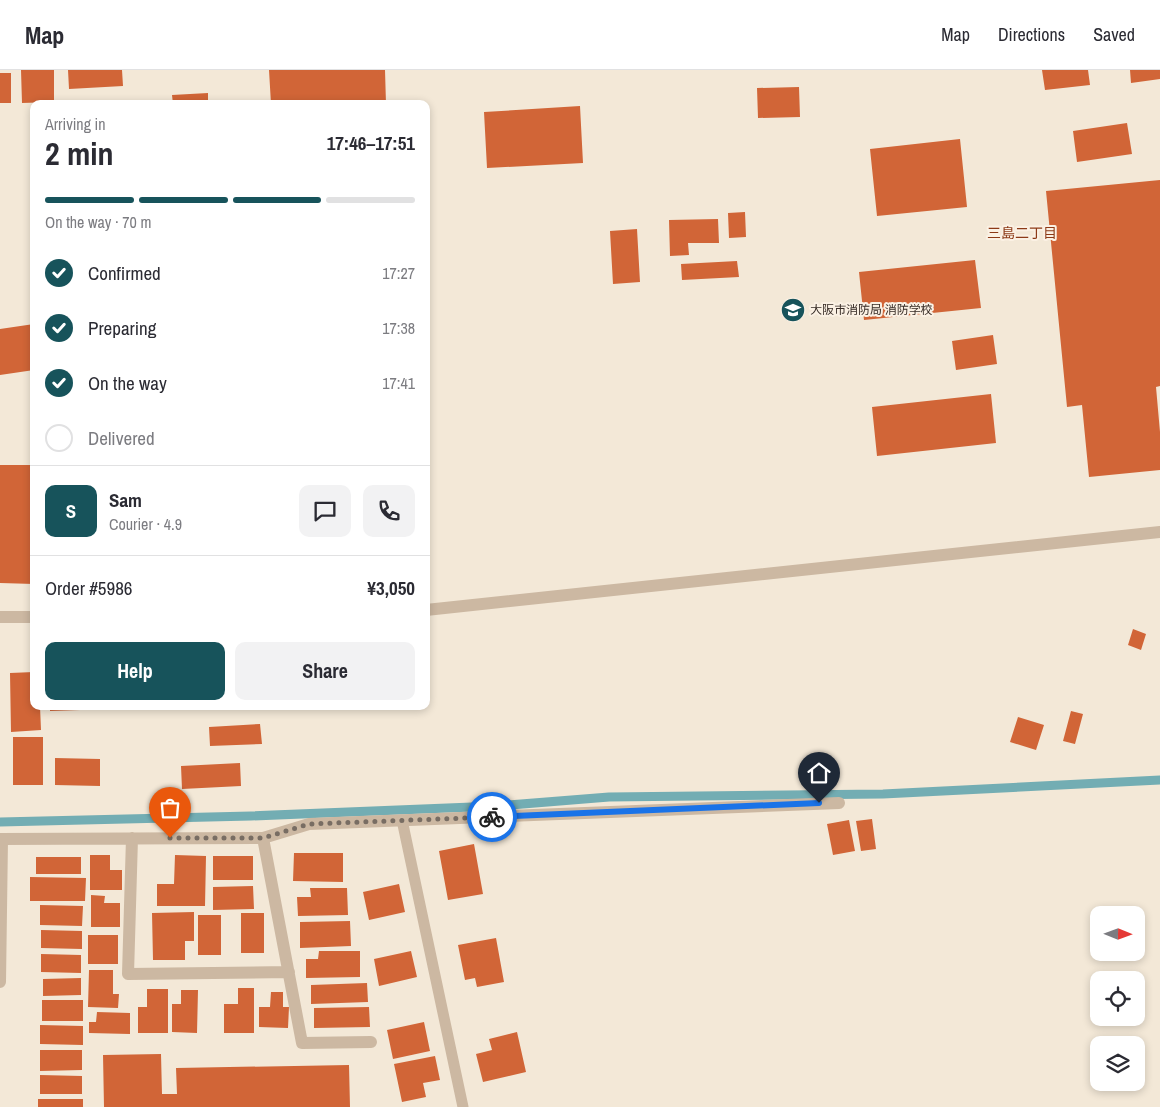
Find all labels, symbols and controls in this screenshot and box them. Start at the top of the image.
text: Map [25,19,64,51]
text: Map [941,22,970,47]
text: Directions [998,22,1065,47]
text: Saved [1093,22,1135,47]
text: Arriving in [45,113,106,135]
text: 17:46–17:51 [327,130,415,156]
text: 2 min [45,132,114,175]
text: On the way · 70 m [45,211,151,233]
district label: 三島二丁目 [987,224,1057,242]
icon: check [45,259,73,287]
text: Confirmed [88,260,161,286]
text: 17:27 [382,262,415,284]
school or university icon: 大阪市消防局 消防学校 [780,297,806,323]
place label: 大阪市消防局 消防学校 [810,302,933,318]
icon: check [45,314,73,342]
text: Preparing [88,315,156,341]
text: 17:38 [382,317,415,339]
icon: check [45,369,73,397]
text: On the way [88,370,167,396]
text: 17:41 [382,372,415,394]
text: Delivered [88,425,155,451]
button: chat [299,485,351,537]
button: phone [363,485,415,537]
text: Sam [109,487,142,513]
text: S [66,498,76,524]
text: Courier · 4.9 [109,513,182,535]
text: Order #5986 [45,575,132,601]
text: ¥3,050 [367,575,415,601]
button: Help [45,642,225,700]
button: Share [235,642,415,700]
pin [798,752,840,803]
icon: home [805,759,833,787]
pin [149,787,191,838]
courier [467,792,517,842]
icon: bag [156,794,184,822]
icon: bike [478,803,506,831]
north arrow [1090,906,1145,961]
map controls [1090,906,1145,1091]
button: locate [1090,971,1145,1026]
button: layers [1090,1036,1145,1091]

